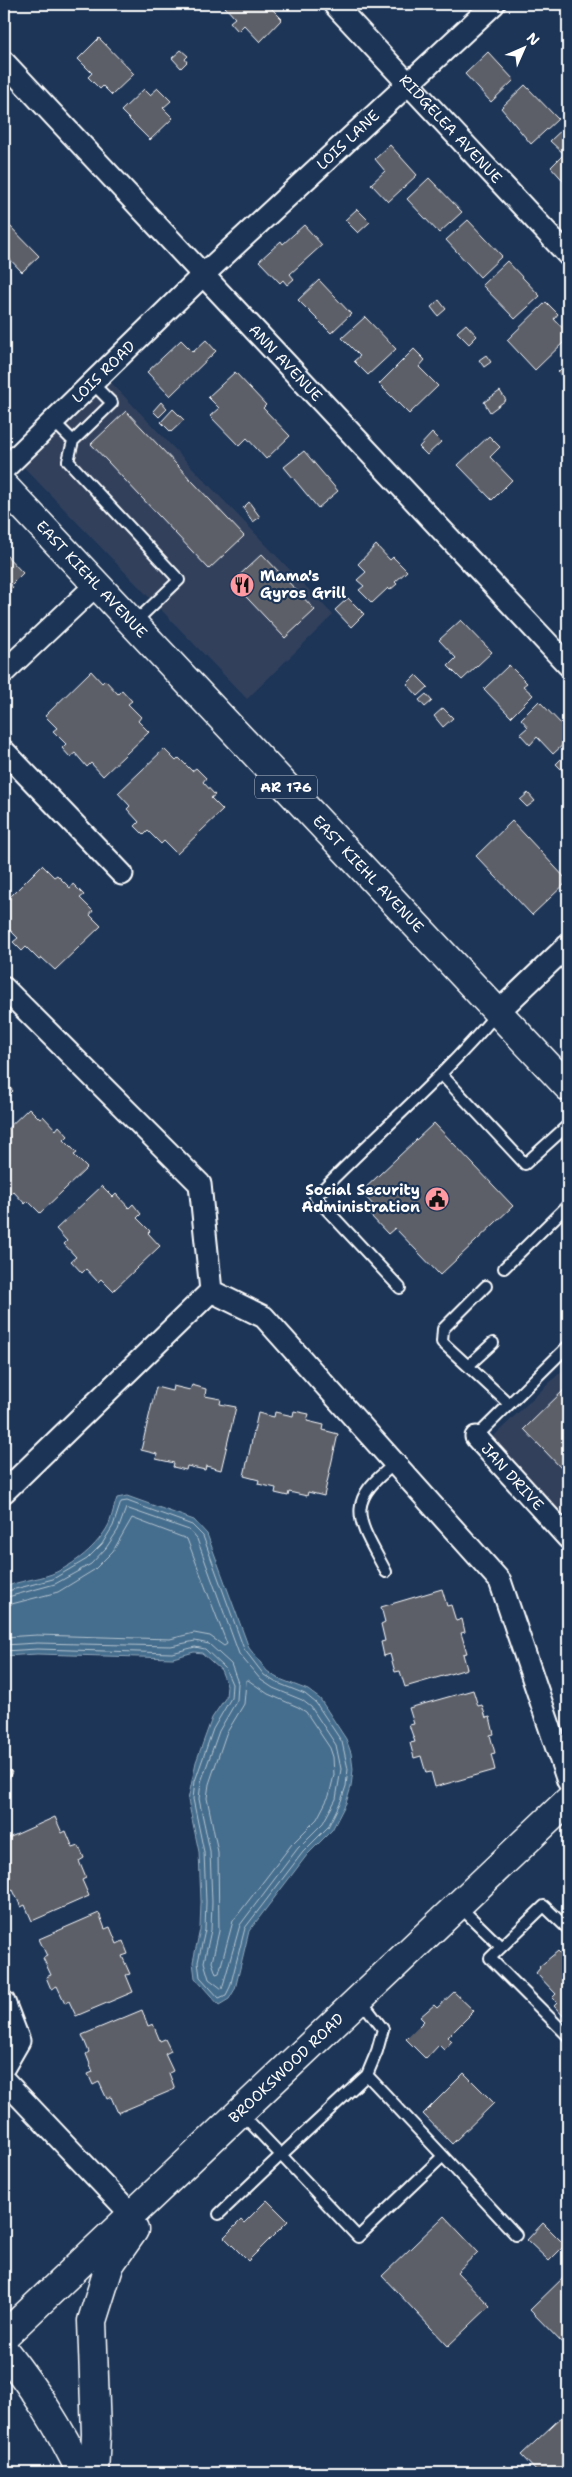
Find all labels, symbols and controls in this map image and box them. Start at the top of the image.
north arrow [500,22,550,72]
text: N [523,29,543,49]
street label: RIDGELEA AVENUE [395,70,506,188]
street label: LOIS LANE [312,106,384,174]
street label: ANN AVENUE [244,320,327,406]
street label: LOIS ROAD [67,336,140,408]
street label: EAST KIEHL AVENUE [32,516,152,642]
place label: Mama's Gyros Grill [260,566,346,603]
restaurant icon: Mama's Gyros Grill [229,572,255,598]
road number: AR 176 [255,776,317,799]
street label: EAST KIEHL AVENUE [308,811,428,937]
place label: Social Security Administration [302,1180,420,1217]
public building icon: Social Security Administration [424,1186,450,1212]
street label: JAN DRIVE [476,1439,548,1515]
street label: BROOKSWOOD ROAD [224,2009,348,2128]

